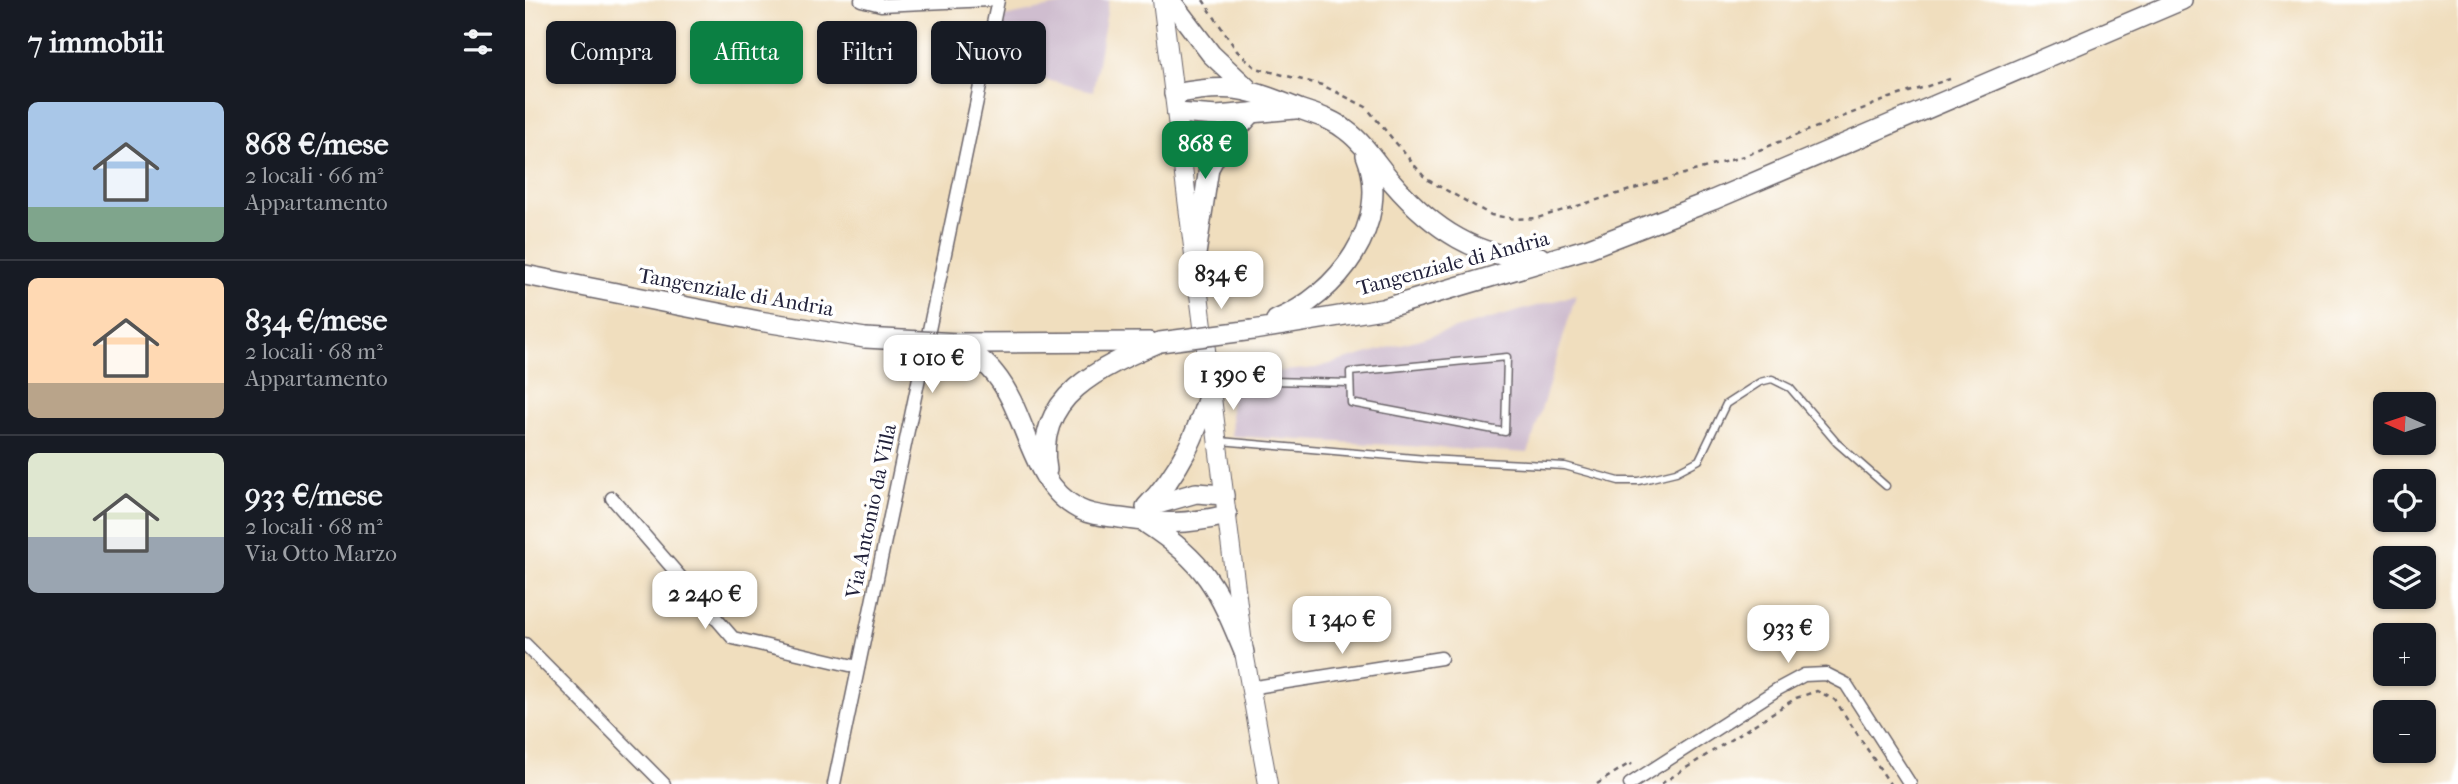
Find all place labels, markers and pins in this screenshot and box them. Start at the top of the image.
pin: 868 € [1156,122,1254,181]
pin: 834 € [1172,252,1270,311]
pin: 1 010 € [867,336,997,395]
pin: 1 390 € [1168,352,1298,412]
pin: 2 240 € [640,572,770,631]
pin: 1 340 € [1277,596,1407,656]
pin: 933 € [1739,606,1837,665]

